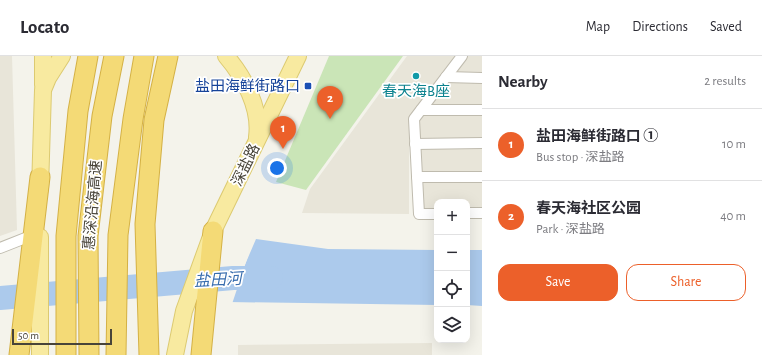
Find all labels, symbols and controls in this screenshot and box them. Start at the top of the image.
text: Locato [20,18,69,37]
text: Map [586,20,610,34]
text: Directions [632,20,688,34]
text: Saved [710,20,742,34]
marker: 春天海B座 [411,71,421,81]
text: Nearby [498,73,548,90]
text: 2 results [704,75,746,88]
place label: 盐田海鲜街路口 [195,77,300,94]
marker: 盐田海鲜街路口 [303,81,313,91]
place label: 春天海B座 [382,83,450,99]
pin: 2 [317,86,343,119]
pin: 1 [270,116,296,149]
text: 盐田海鲜街路口 ① [536,129,658,144]
text: 1 [509,138,513,151]
text: 10 m [722,138,746,151]
street label: 深盐路 [228,141,263,189]
text: Bus stop · 深盐路 [536,151,625,164]
your location [267,158,287,178]
street label: 惠深沿海高速 [81,159,104,250]
map controls [434,199,470,343]
button: + [434,199,470,235]
text: 春天海社区公园 [536,201,641,216]
text: 2 [508,210,514,223]
text: 40 m [720,210,746,223]
text: Park · 深盐路 [536,223,605,236]
button: − [434,235,470,271]
button: Save [498,264,618,301]
button: Share [626,264,746,301]
water label: 盐田河 [194,270,245,289]
button: locate [434,271,470,307]
button: layers [434,307,470,343]
scale bar [12,327,112,346]
text: 50 m [18,330,39,341]

